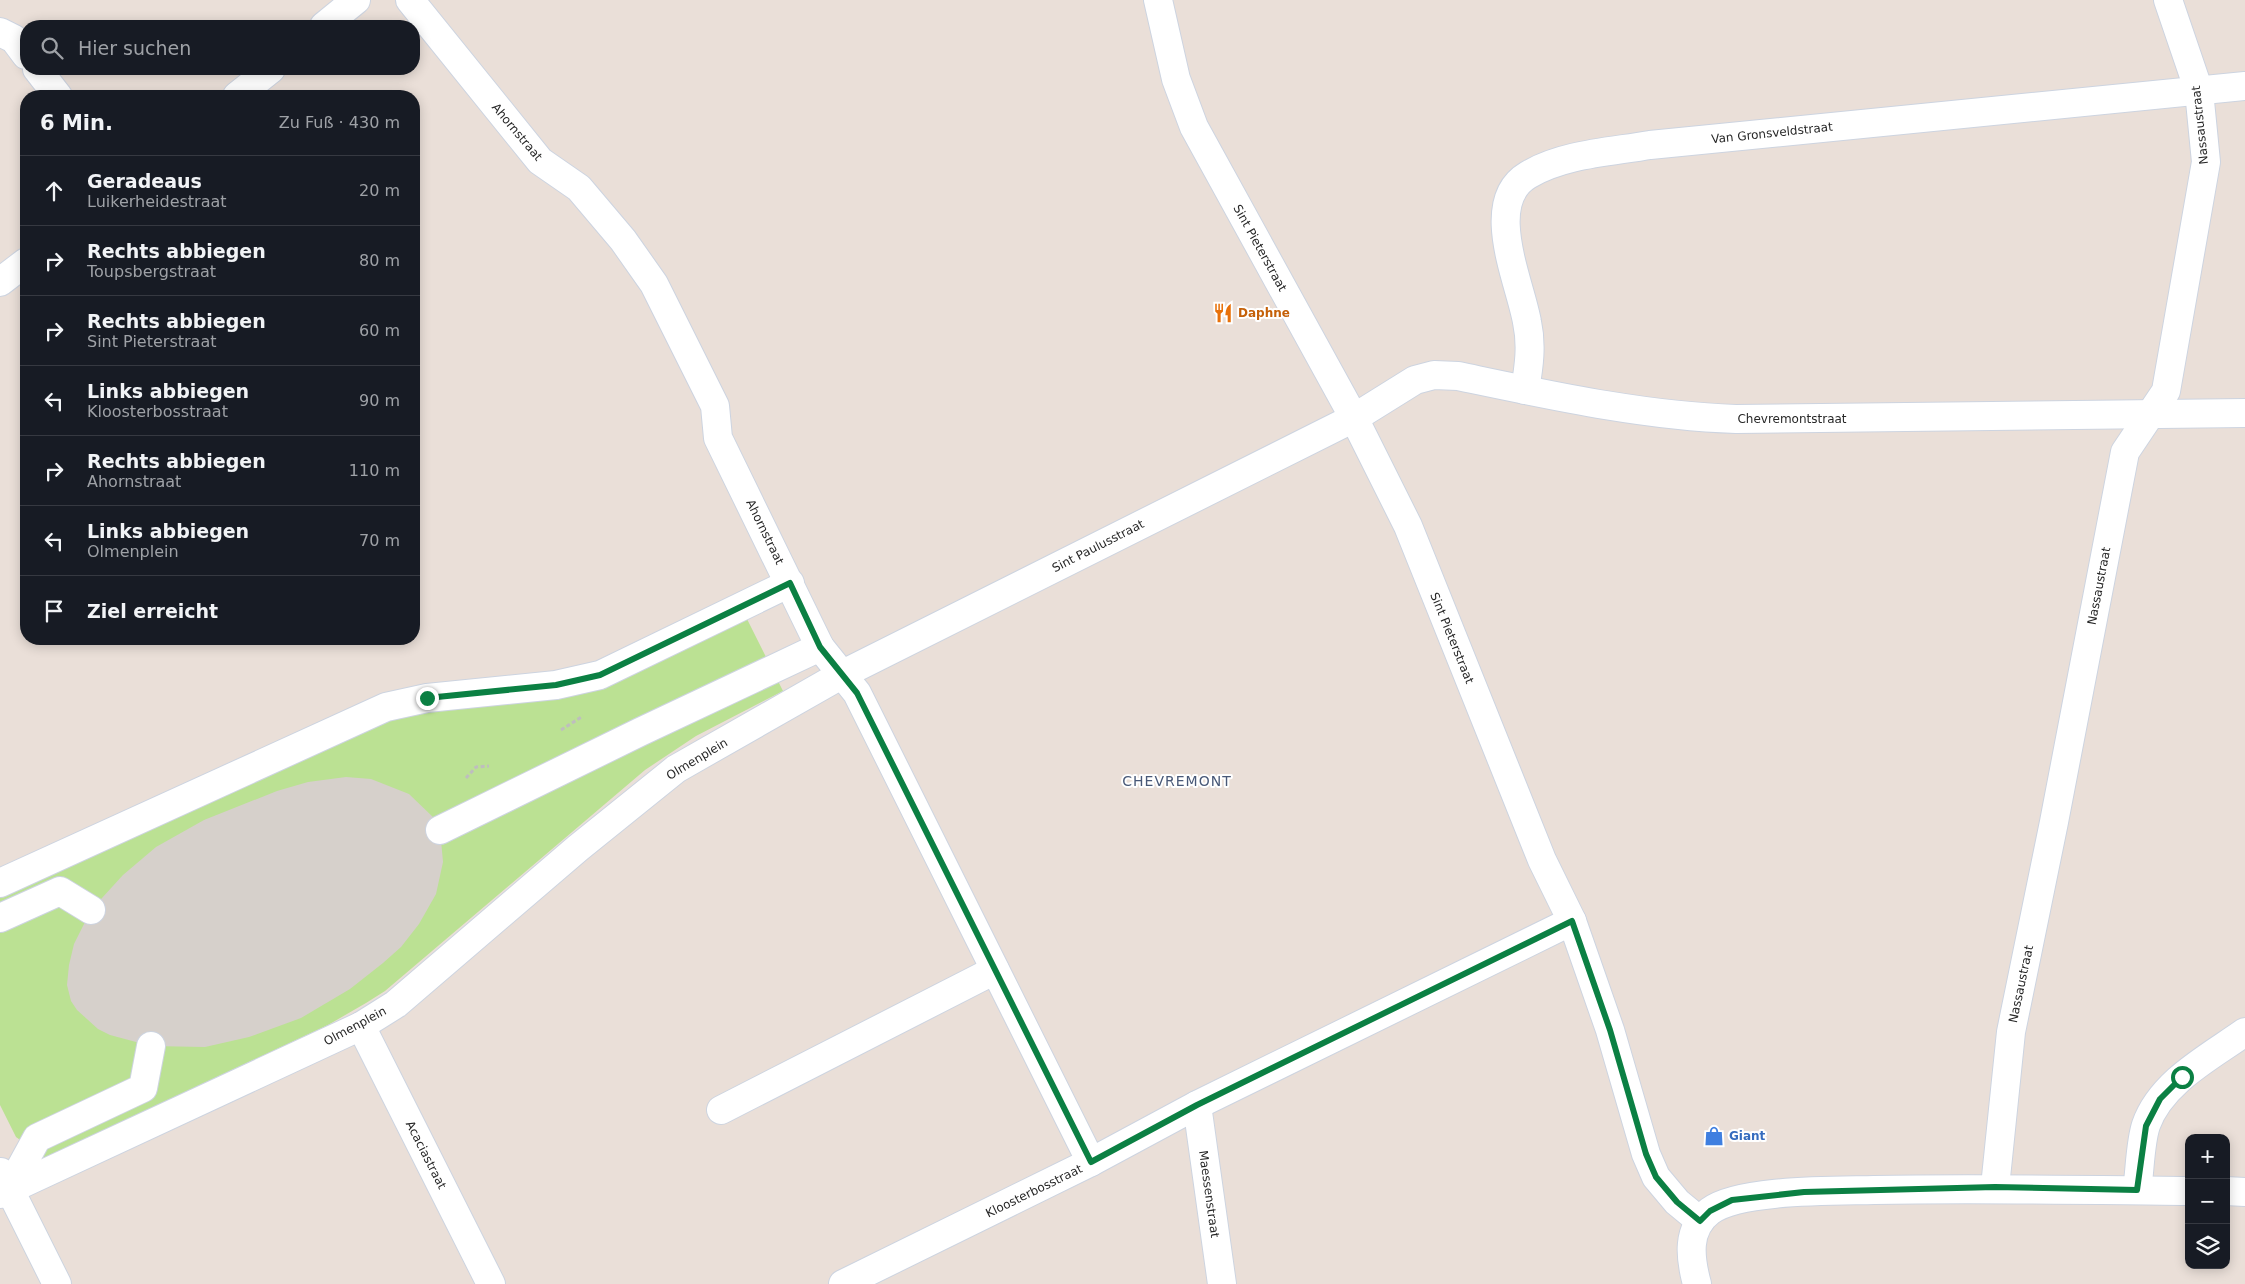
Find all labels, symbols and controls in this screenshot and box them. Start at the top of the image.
search box [20,20,420,75]
icon: search [38,34,66,62]
text: Hier suchen [78,37,191,59]
street label: Nassaustraat [2189,85,2211,165]
street label: Ahornstraat [489,100,545,164]
text: 6 Min. [40,111,113,135]
text: Zu Fuß · 430 m [279,113,400,132]
street label: Van Gronsveldstraat [1711,120,1834,146]
text: Geradeaus [87,170,202,192]
icon: ahead [40,177,68,205]
text: 20 m [359,181,400,200]
text: Luikerheidestraat [87,192,227,211]
street label: Sint Pieterstraat [1230,202,1290,294]
text: Rechts abbiegen [87,240,266,262]
icon: right [40,247,68,275]
text: 80 m [359,251,400,270]
text: Toupsbergstraat [87,262,216,281]
restaurant icon: Daphne [1212,302,1234,324]
place label: Daphne [1238,306,1290,320]
text: Rechts abbiegen [87,310,266,332]
icon: right [40,317,68,345]
text: 60 m [359,321,400,340]
text: Sint Pieterstraat [87,332,216,351]
text: Links abbiegen [87,380,249,402]
icon: left [40,387,68,415]
text: 90 m [359,391,400,410]
text: Kloosterbosstraat [87,402,228,421]
street label: Chevremontstraat [1737,412,1847,426]
text: Rechts abbiegen [87,450,266,472]
icon: right [40,457,68,485]
text: 110 m [349,461,400,480]
text: Ahornstraat [87,472,181,491]
street label: Ahornstraat [743,497,787,567]
street label: Sint Paulusstraat [1050,517,1147,575]
text: Links abbiegen [87,520,249,542]
icon: left [40,527,68,555]
text: 70 m [359,531,400,550]
text: Olmenplein [87,542,179,561]
street label: Nassaustraat [2085,546,2113,626]
street label: Sint Pieterstraat [1427,590,1477,686]
icon: arrive [40,597,68,625]
text: Ziel erreicht [87,600,218,622]
route end [416,687,439,710]
street label: Olmenplein [664,735,730,783]
district label: CHEVREMONT [1122,773,1232,789]
street label: Nassaustraat [2006,944,2036,1024]
street label: Olmenplein [321,1004,389,1048]
route start [2171,1066,2194,1089]
street label: Acaciastraat [403,1119,449,1192]
shop icon: Giant [1703,1125,1725,1147]
place label: Giant [1729,1129,1766,1143]
map controls [2185,1134,2230,1269]
button: + [2185,1134,2230,1179]
street label: Maessenstraat [1196,1150,1222,1239]
street label: Kloosterbosstraat [983,1161,1085,1220]
button: − [2185,1179,2230,1224]
button: layers [2185,1224,2230,1269]

